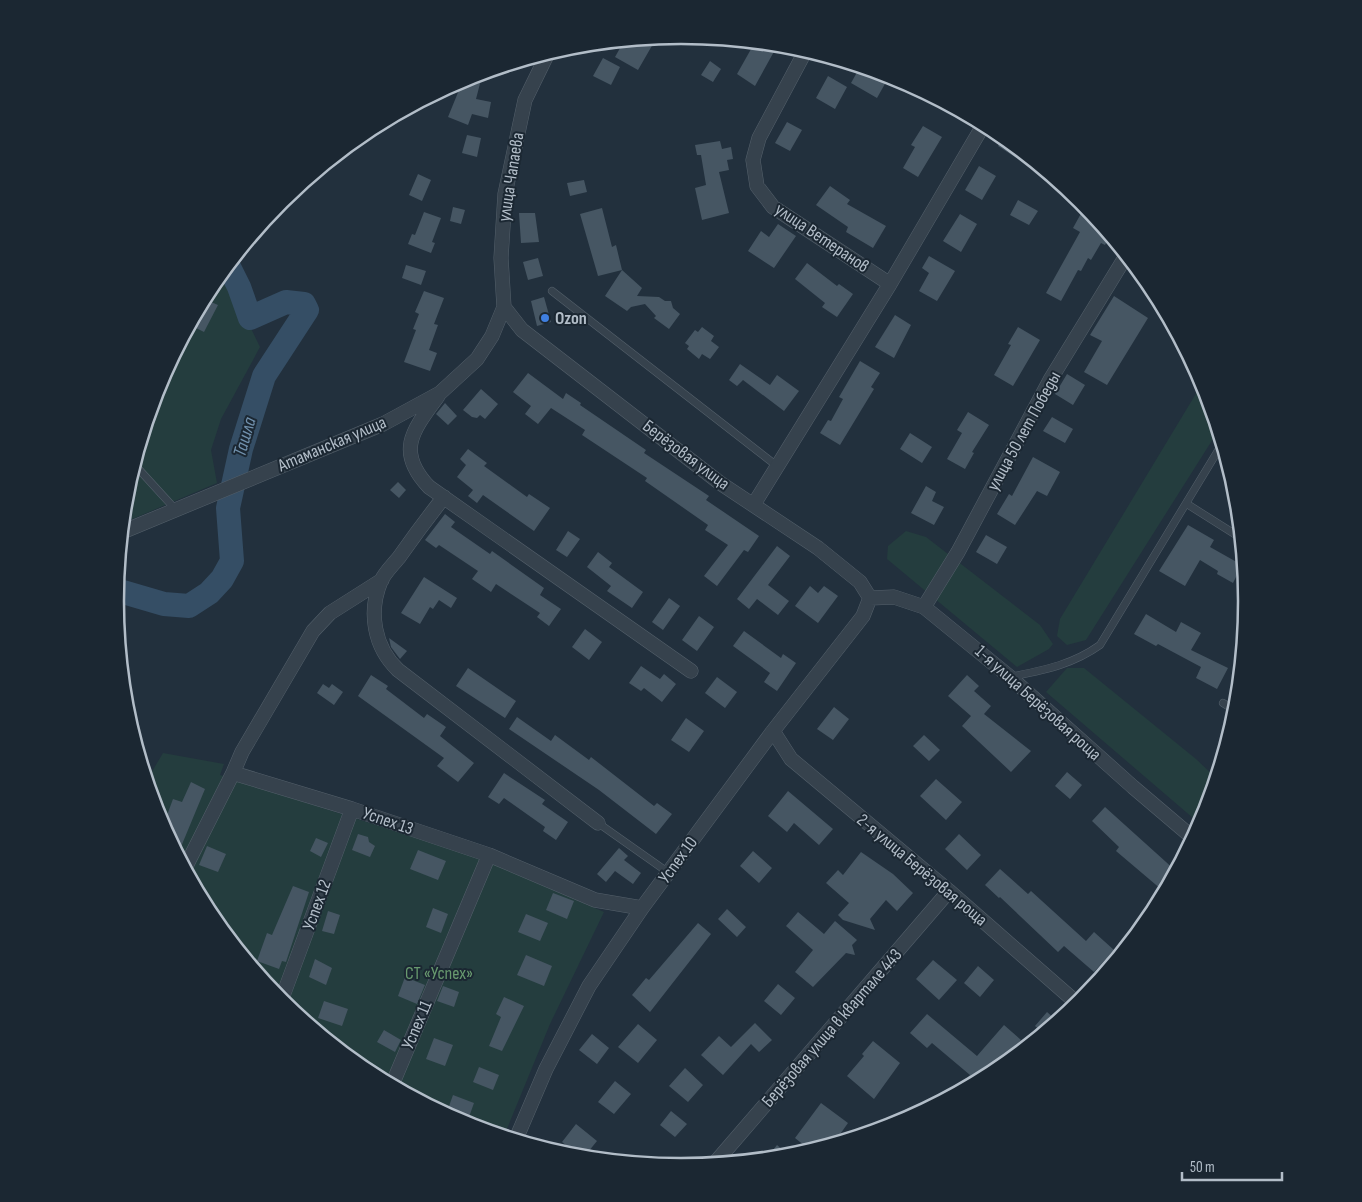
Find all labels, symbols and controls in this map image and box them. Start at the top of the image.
street label: улица Чапаева [494,131,528,223]
street label: улица Ветеранов [771,199,873,277]
place label: Ozon [555,308,587,329]
marker: Ozon [539,312,551,324]
street label: улица 50 лет Победы [983,368,1065,494]
street label: Атаманская улица [274,412,389,477]
water label: Ташла [228,414,262,459]
street label: Берёзовая улица [638,416,734,494]
street label: 1-я улица Берёзовая роща [971,641,1105,765]
street label: Успех 13 [360,803,416,839]
street label: 2-я улица Берёзовая роща [853,809,991,931]
street label: Успех 10 [654,833,702,887]
street label: Успех 12 [298,877,336,933]
street label: Берёзовая улица в квартале 443 [758,945,906,1111]
park label: СТ «Успех» [405,963,473,984]
street label: Успех 11 [397,997,437,1053]
scale bar [1182,1150,1282,1182]
text: 50 m [1190,1158,1215,1177]

